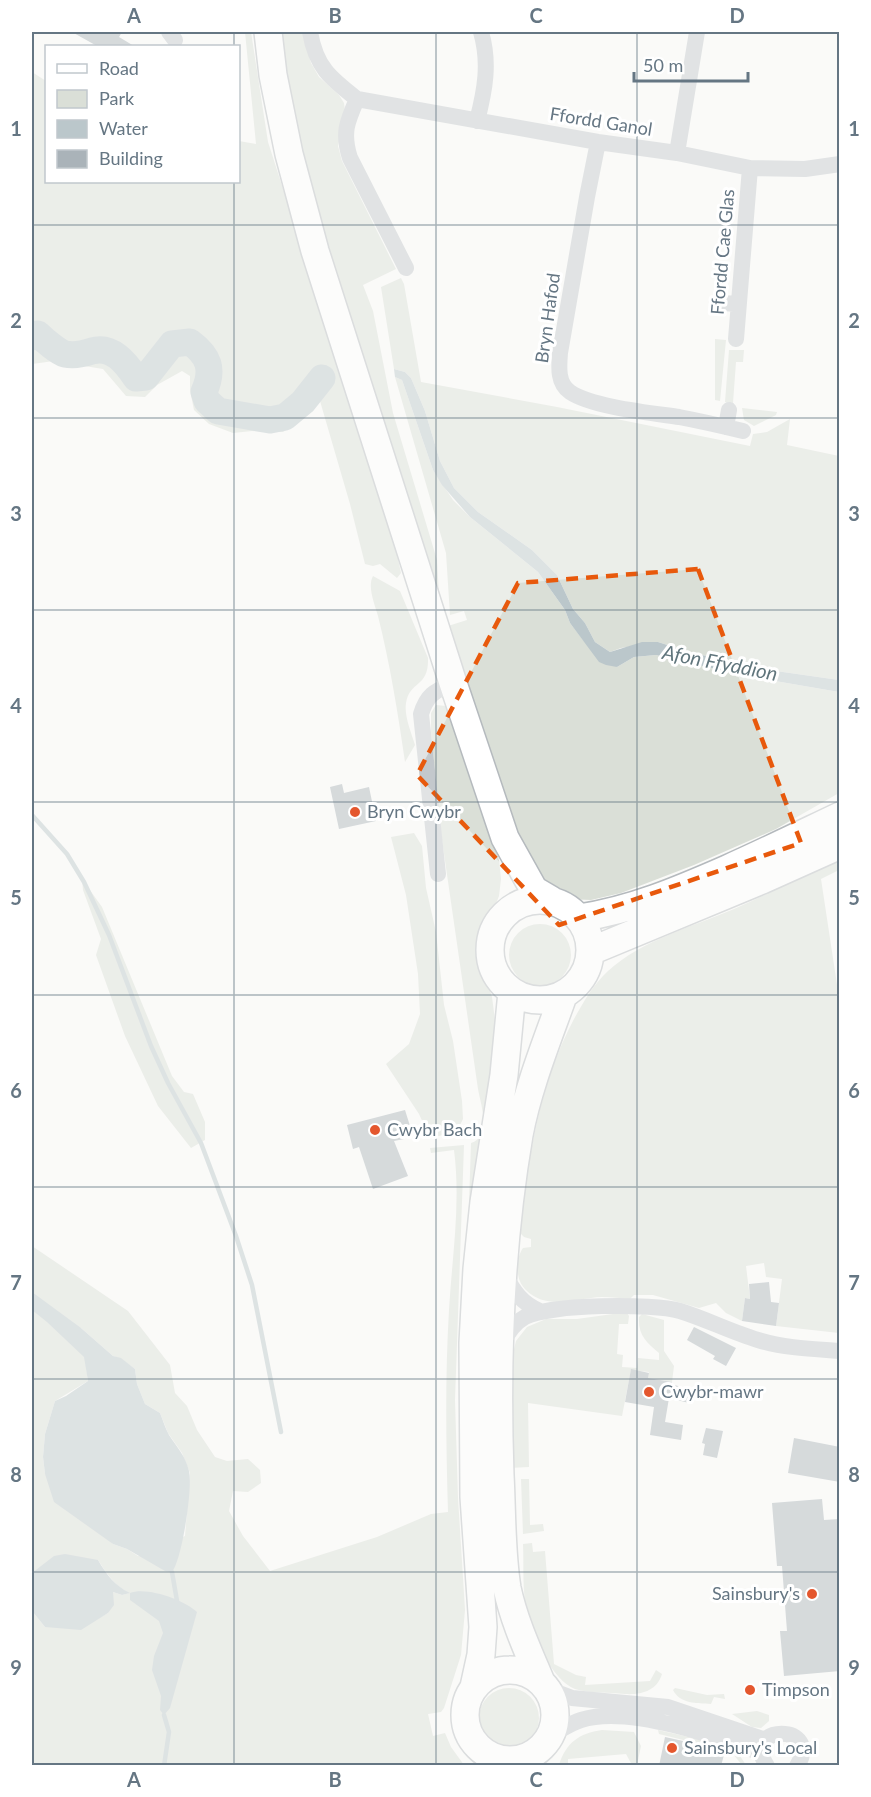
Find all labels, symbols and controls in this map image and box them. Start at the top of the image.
text: A [126,3,141,27]
text: B [328,3,342,27]
text: C [529,3,543,27]
text: D [729,3,745,27]
legend [45,45,240,183]
scale bar [634,45,748,83]
text: 50 m [643,54,683,76]
text: Road [99,57,139,79]
text: Park [99,87,135,109]
street label: Ffordd Ganol [548,102,654,140]
text: 1 [10,116,22,140]
text: 1 [848,116,860,140]
text: Water [99,117,148,139]
text: Building [99,147,163,169]
street label: Ffordd Cae Glas [706,188,738,316]
street label: Bryn Hafod [530,272,564,364]
text: 2 [10,308,22,332]
text: 2 [848,308,860,332]
text: 3 [10,501,22,525]
text: 3 [848,501,860,525]
water label: Afon Ffyddion [660,639,780,685]
text: 4 [10,693,22,717]
text: 4 [848,693,860,717]
place label: Bryn Cwybr [367,800,461,822]
marker: Bryn Cwybr [348,805,362,819]
text: 5 [10,885,22,909]
text: 5 [848,885,860,909]
text: 6 [10,1078,22,1102]
text: 6 [848,1078,860,1102]
place label: Cwybr Bach [387,1118,482,1140]
marker: Cwybr Bach [368,1123,382,1137]
text: 7 [10,1270,22,1294]
text: 7 [848,1270,860,1294]
place label: Cwybr-mawr [661,1380,764,1402]
marker: Cwybr-mawr [642,1385,656,1399]
text: 8 [10,1462,22,1486]
text: 8 [848,1462,860,1486]
place label: Sainsbury's [712,1582,800,1604]
marker: Sainsbury's [805,1587,819,1601]
text: 9 [10,1655,22,1679]
text: 9 [848,1655,860,1679]
place label: Timpson [762,1678,830,1700]
marker: Timpson [743,1683,757,1697]
place label: Sainsbury's Local [684,1736,817,1758]
marker: Sainsbury's Local [665,1741,679,1755]
text: A [126,1767,141,1791]
text: B [328,1767,342,1791]
text: C [529,1767,543,1791]
text: D [729,1767,745,1791]

